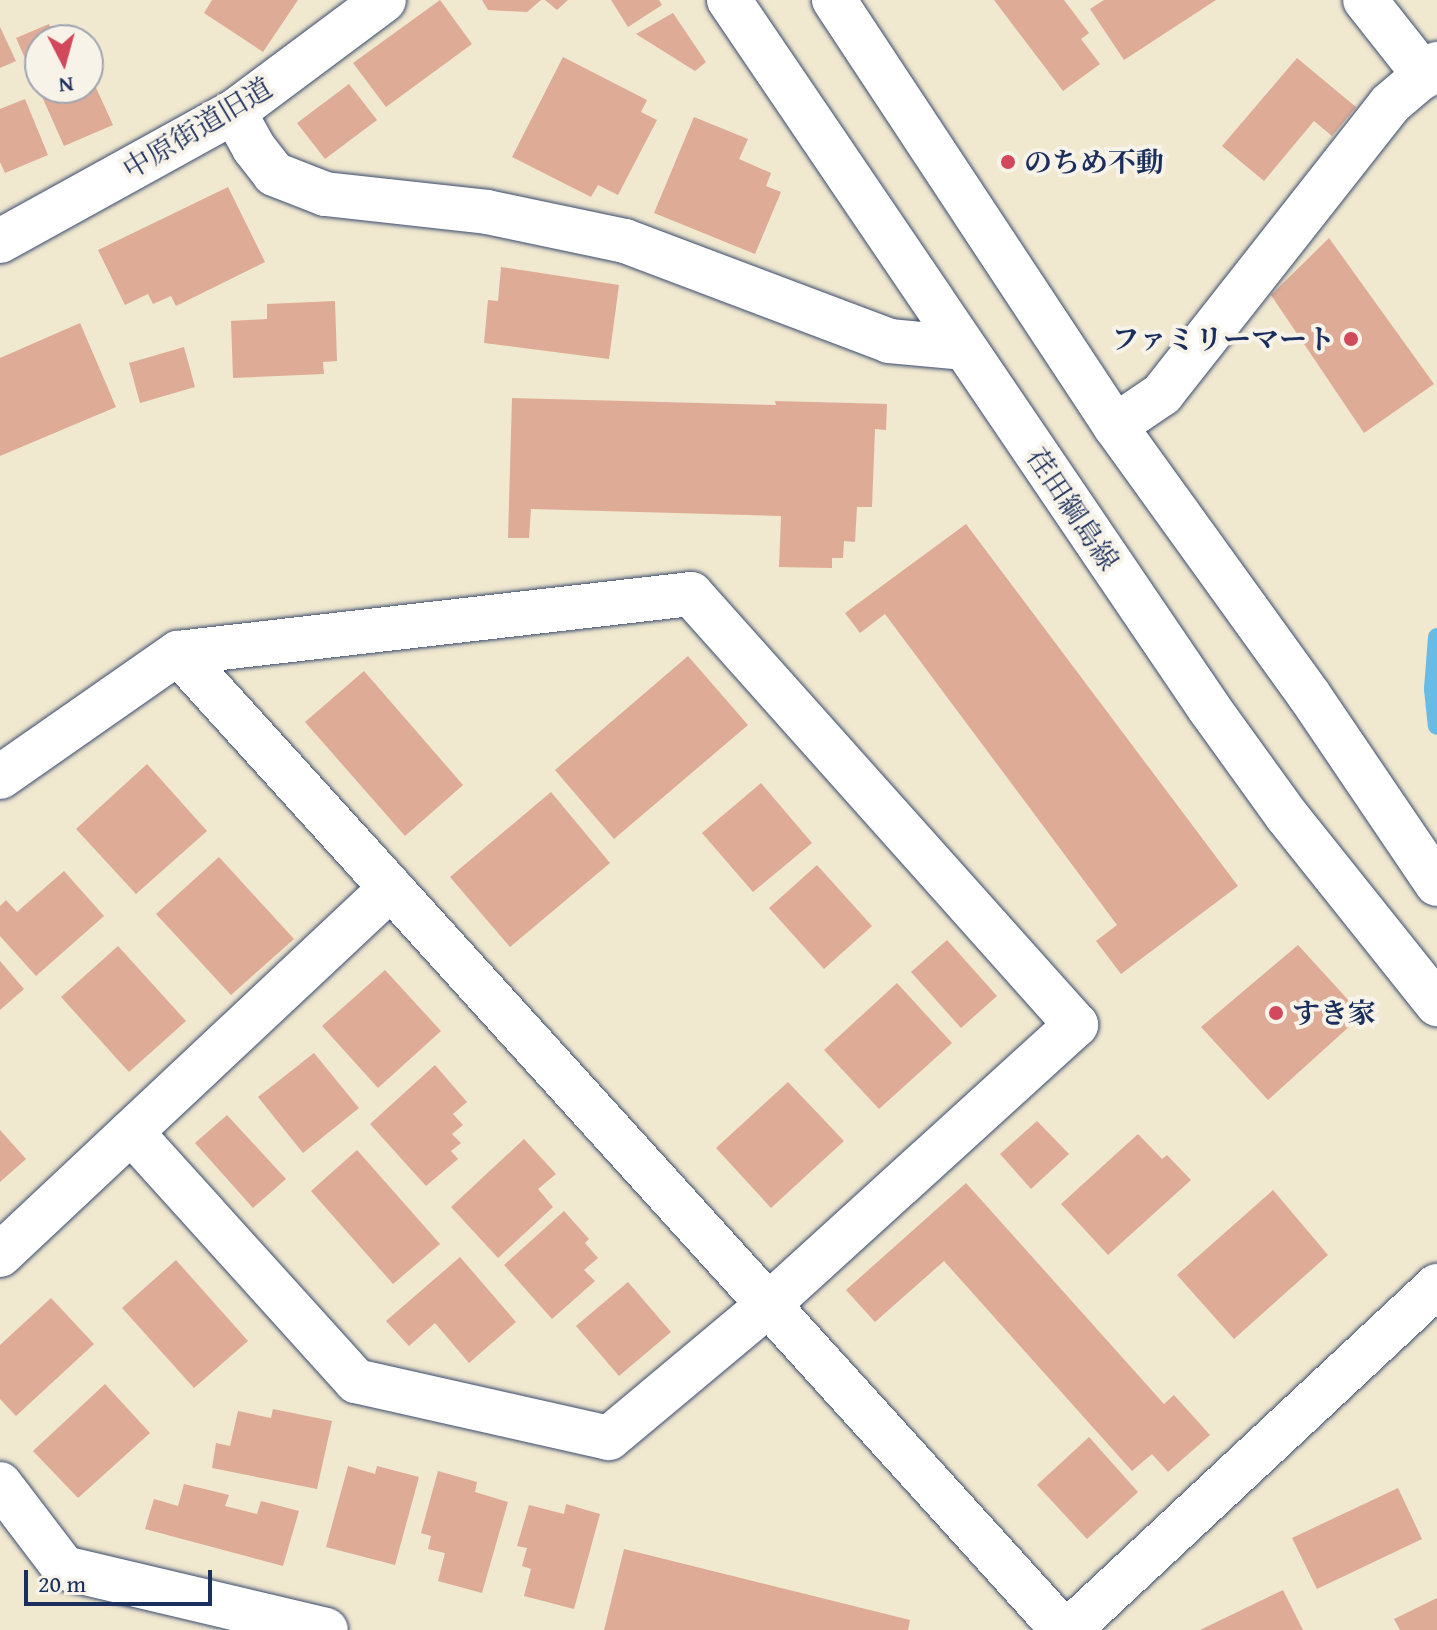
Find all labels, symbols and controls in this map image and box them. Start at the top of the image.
north arrow [24,24,104,104]
text: N [57,69,75,103]
street label: 中原街道旧道 [116,70,278,186]
place label: のちめ不動 [1024,145,1164,179]
marker: のちめ不動 [999,153,1017,171]
place label: ファミリーマート [1111,322,1335,356]
marker: ファミリーマート [1342,330,1360,348]
street label: 荏田綱島線 [1020,442,1126,576]
place label: すき家 [1292,996,1376,1030]
marker: すき家 [1267,1004,1285,1022]
scale bar [28,1554,216,1604]
text: 20 m [38,1566,86,1601]

